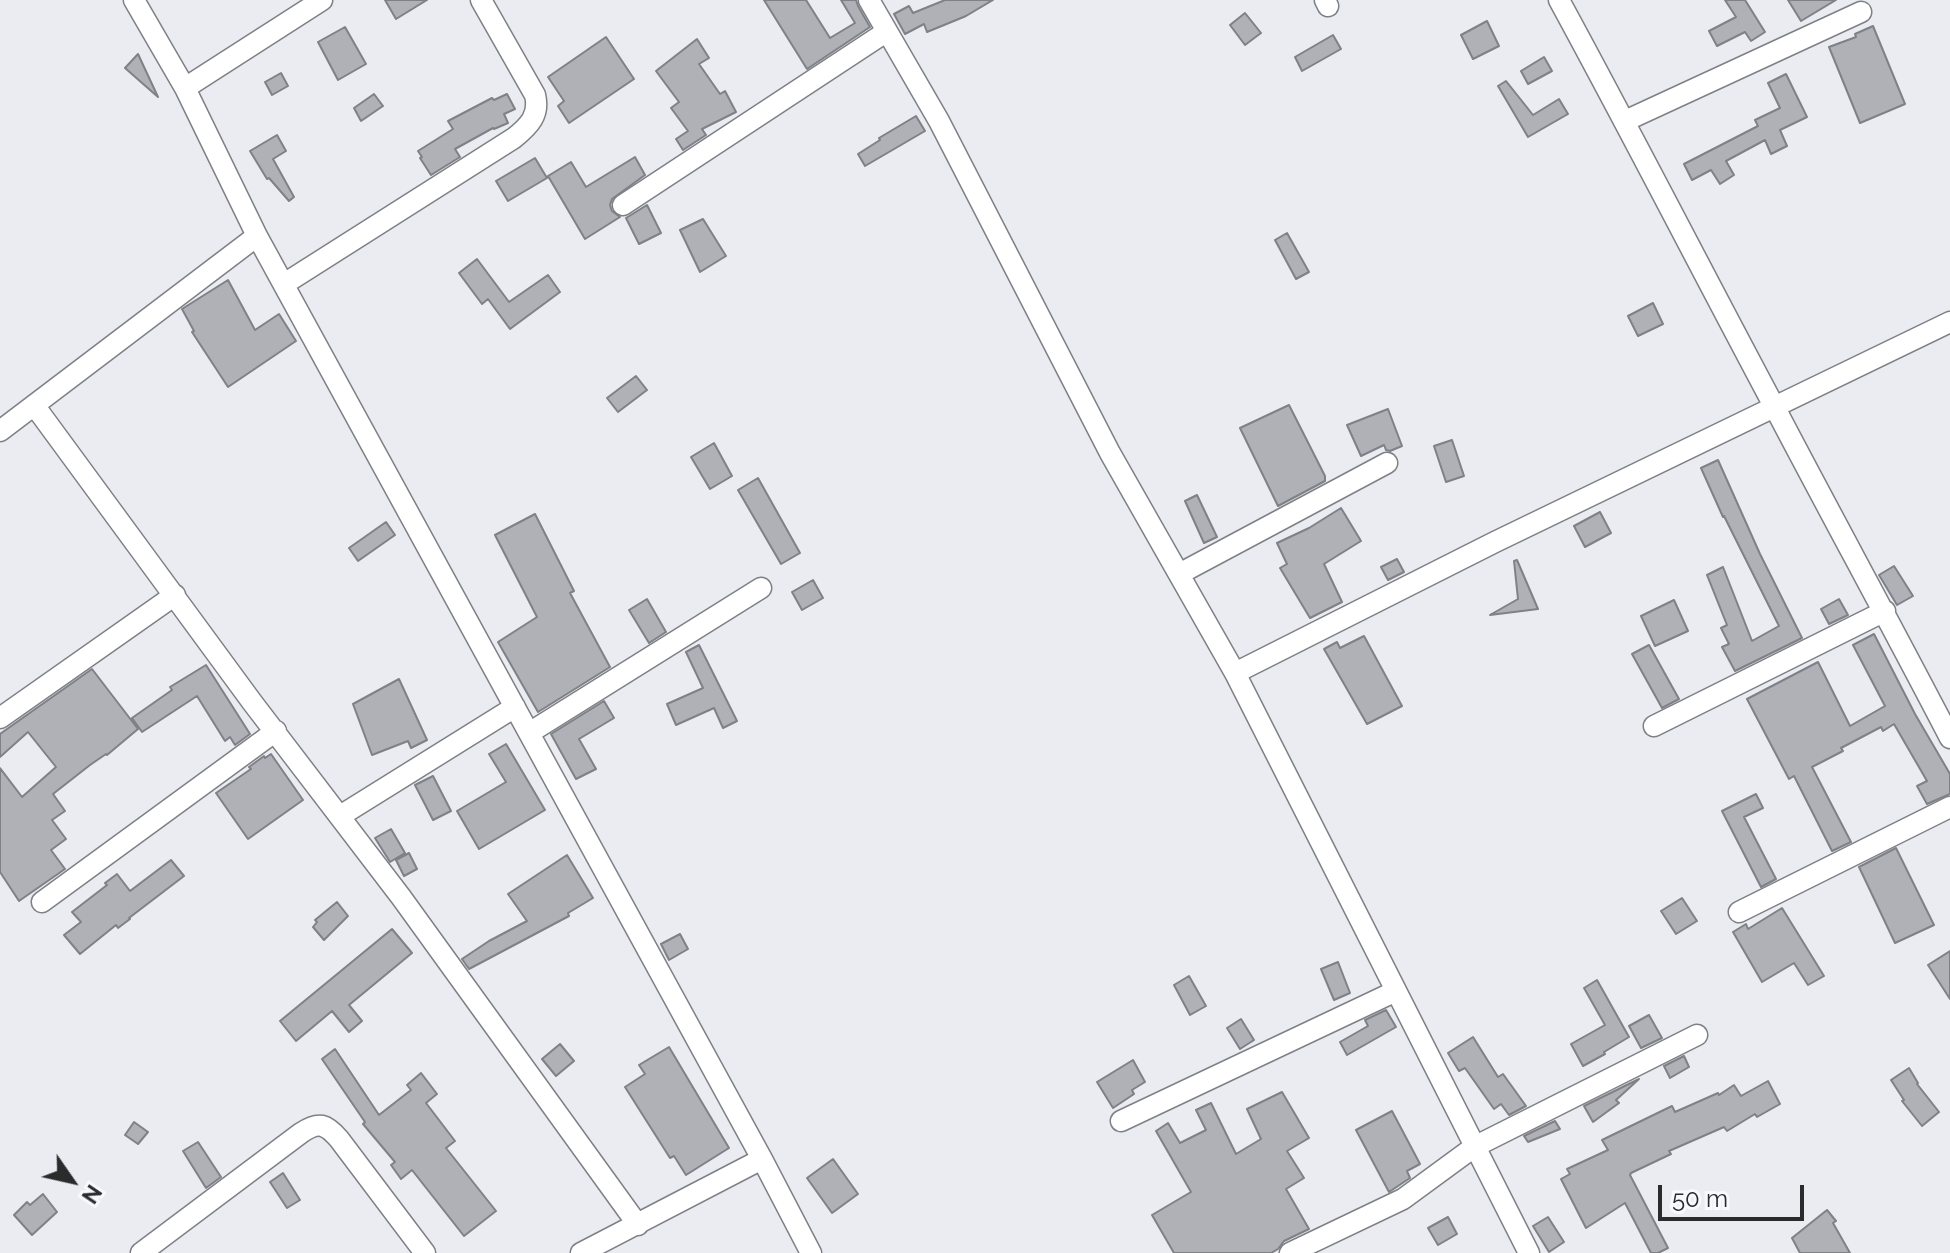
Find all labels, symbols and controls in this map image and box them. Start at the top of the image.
north arrow [32,1141,112,1221]
scale bar [1662,1169,1808,1219]
text: N [76,1180,107,1209]
text: 50 m [1672,1184,1728,1213]

